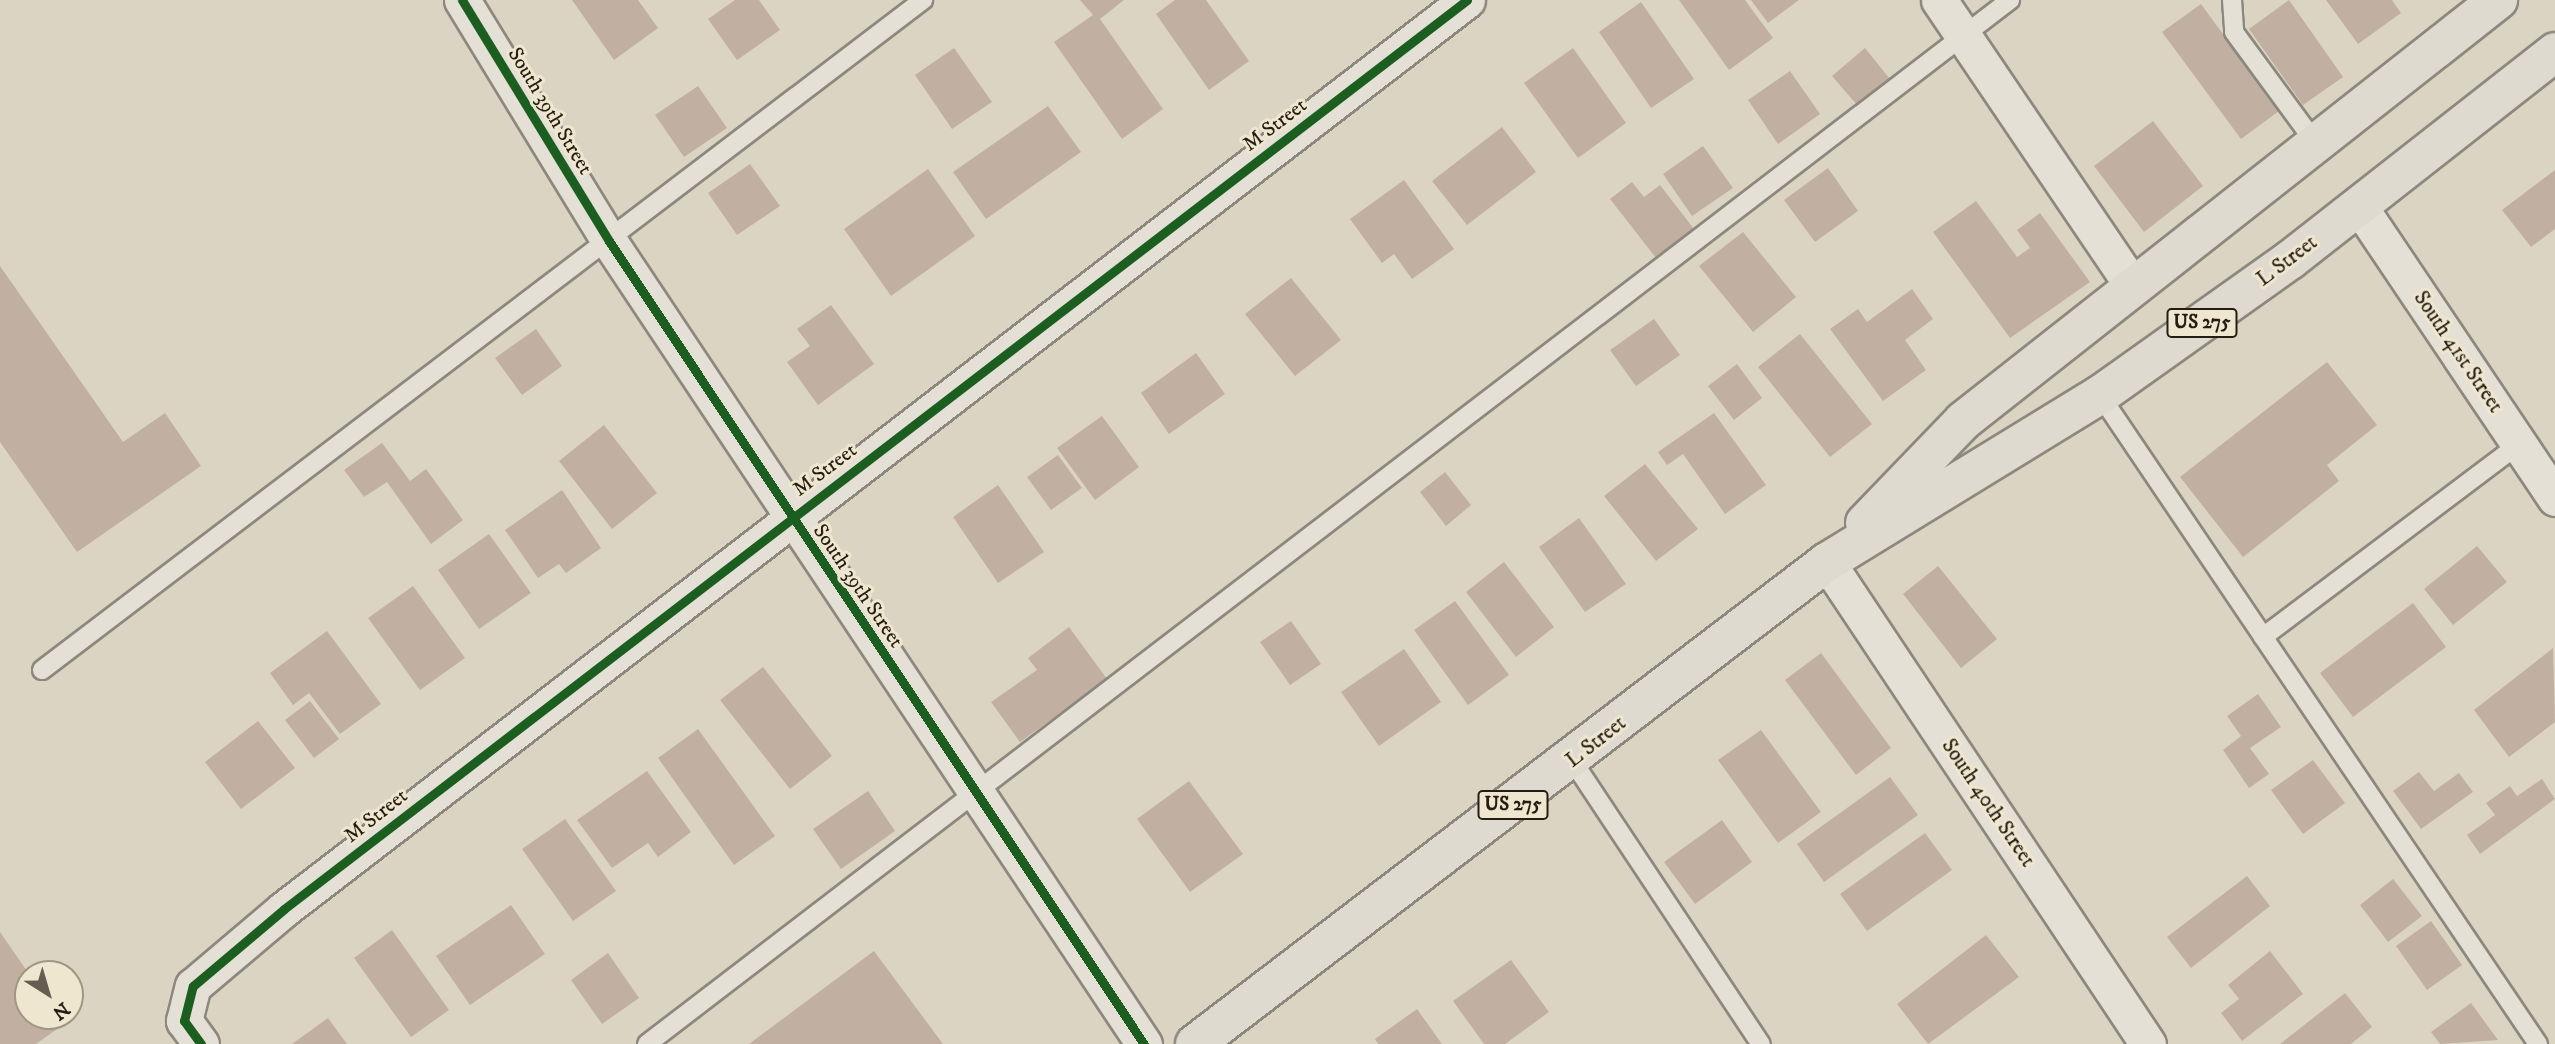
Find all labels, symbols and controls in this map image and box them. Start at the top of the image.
street label: South 39th Street [502,43,598,179]
street label: M Street [1238,93,1312,157]
street label: L Street [2252,230,2322,292]
street label: South 41st Street [2408,286,2508,418]
road number: US 275 [2165,308,2239,338]
street label: M Street [788,438,862,502]
street label: South 39th Street [807,519,909,653]
street label: L Street [1561,711,1631,773]
street label: South 40th Street [1936,734,2040,872]
street label: M Street [339,783,413,849]
road number: US 275 [1476,790,1550,820]
north arrow [14,960,84,1030]
text: N [48,997,74,1024]

